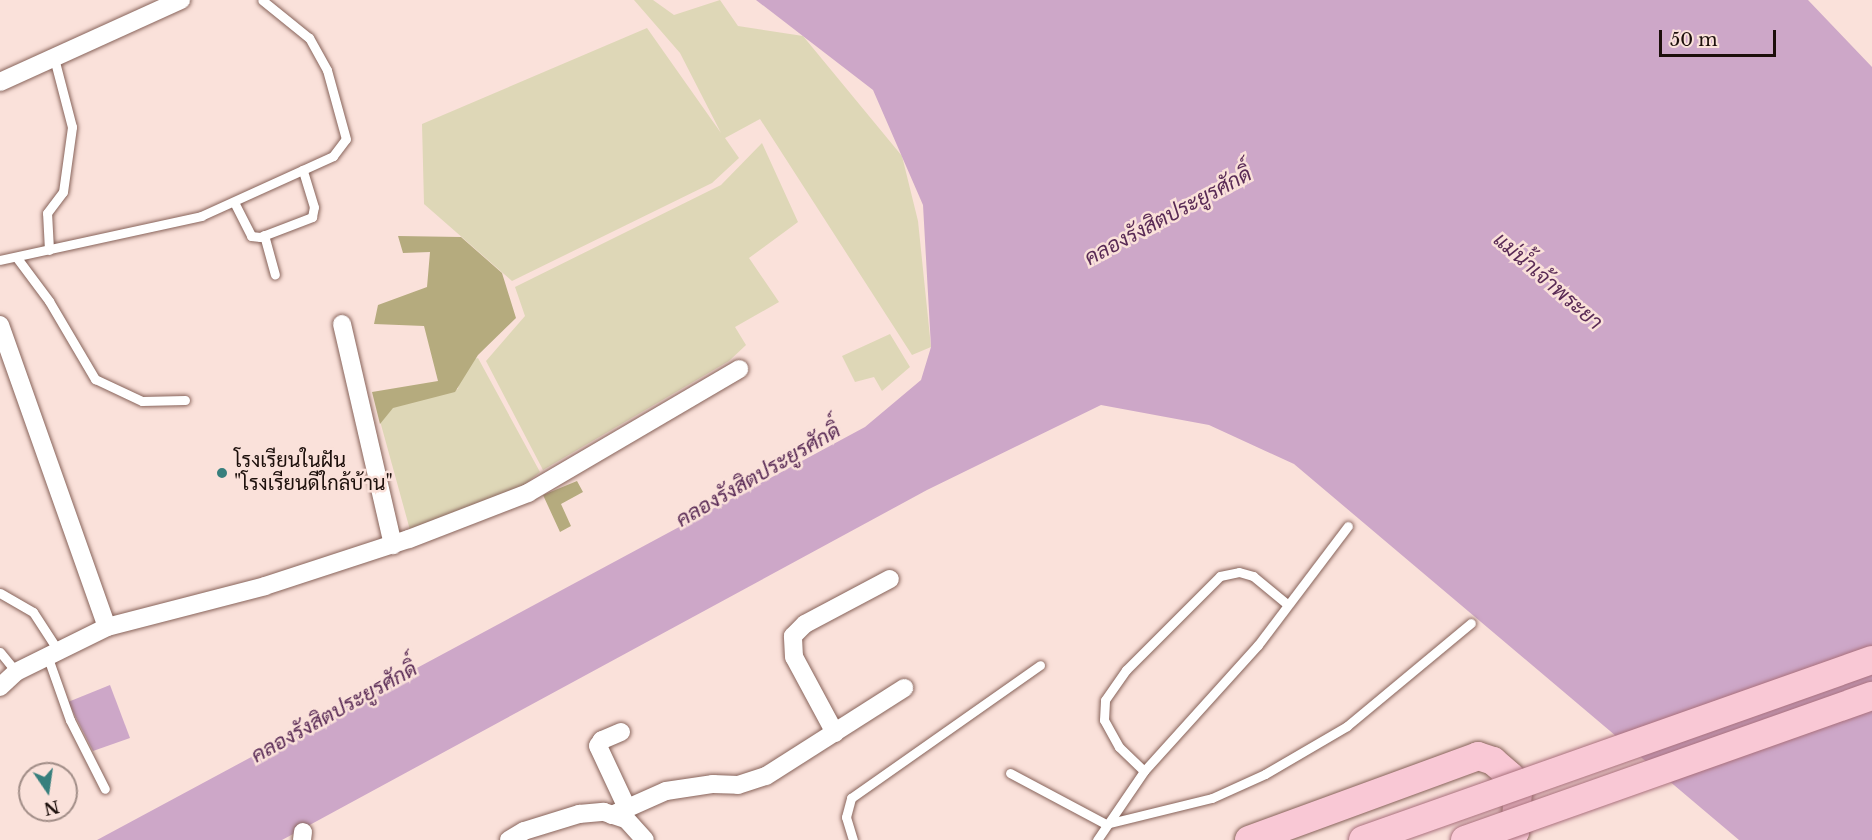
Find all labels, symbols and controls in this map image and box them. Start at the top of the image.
scale bar [1662,18,1779,56]
text: 50 m [1670,29,1718,51]
water label: คลองรังสิตประยูรศักดิ์ [1080,161,1256,271]
water label: แม่น้ำเจ้าพระยา [1489,227,1607,335]
water label: คลองรังสิตประยูรศักดิ์ [671,418,845,532]
place label: โรงเรียนในฝัน "โรงเรียนดีใกล้บ้าน" [234,449,393,496]
marker: โรงเรียนในฝัน "โรงเรียนดีใกล้บ้าน" [215,466,229,480]
water label: คลองรังสิตประยูรศักดิ์ [247,656,421,768]
north arrow [18,762,78,822]
text: N [42,796,61,819]

